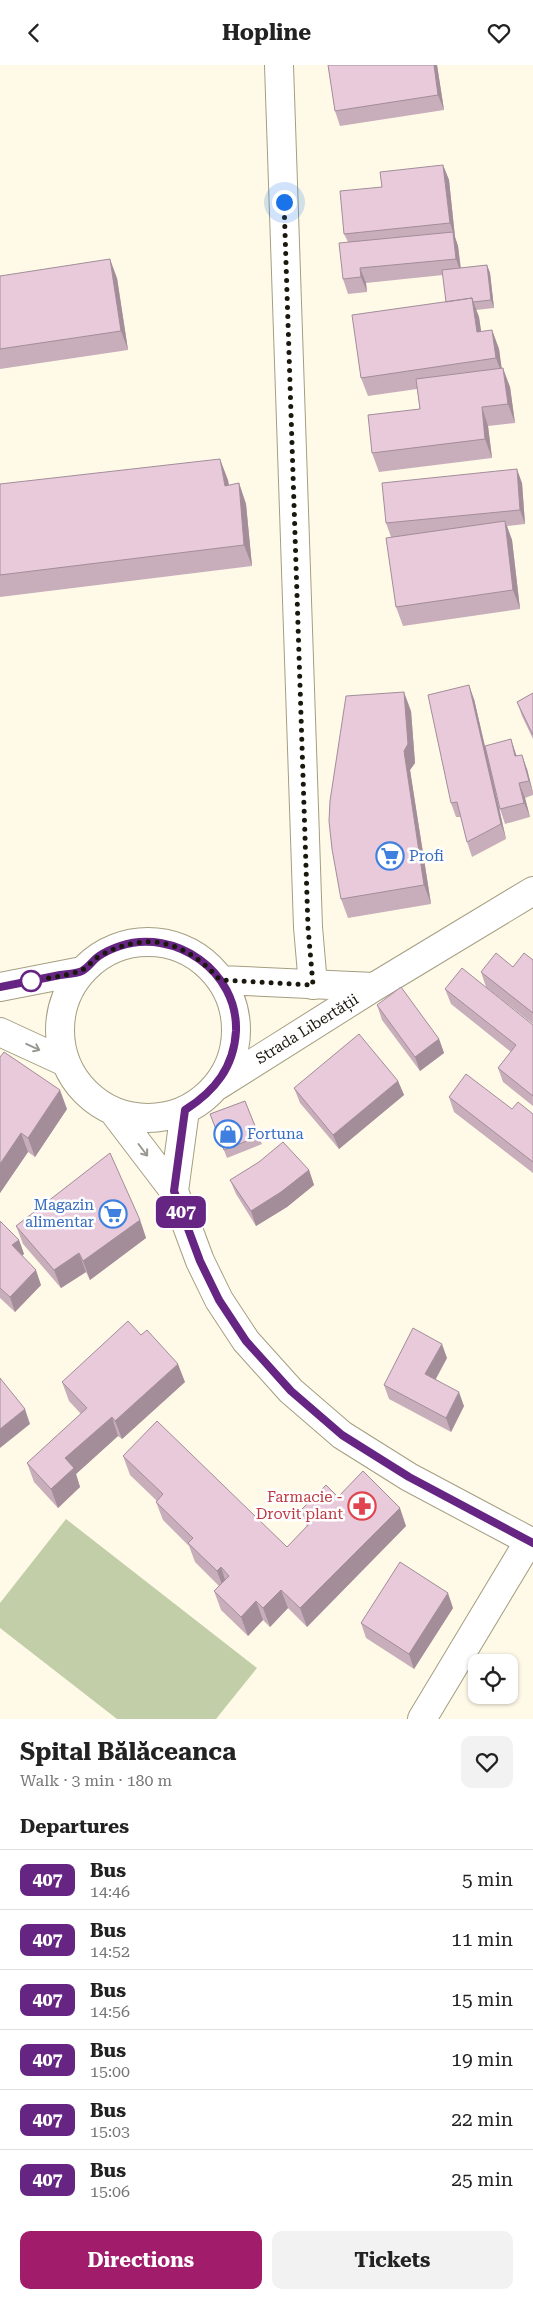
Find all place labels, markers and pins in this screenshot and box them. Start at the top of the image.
supermarket icon: Profi [375,841,405,871]
place label: Profi [409,847,444,865]
unlabelled marker [20,970,42,992]
shop icon: Fortuna [213,1119,243,1149]
place label: Fortuna [247,1125,304,1143]
place label: Magazin alimentar [25,1196,94,1231]
supermarket icon: Magazin alimentar [98,1199,128,1229]
place label: Farmacie - Drovit plant [256,1488,343,1523]
pharmacy icon: Farmacie - Drovit plant [347,1491,377,1521]

